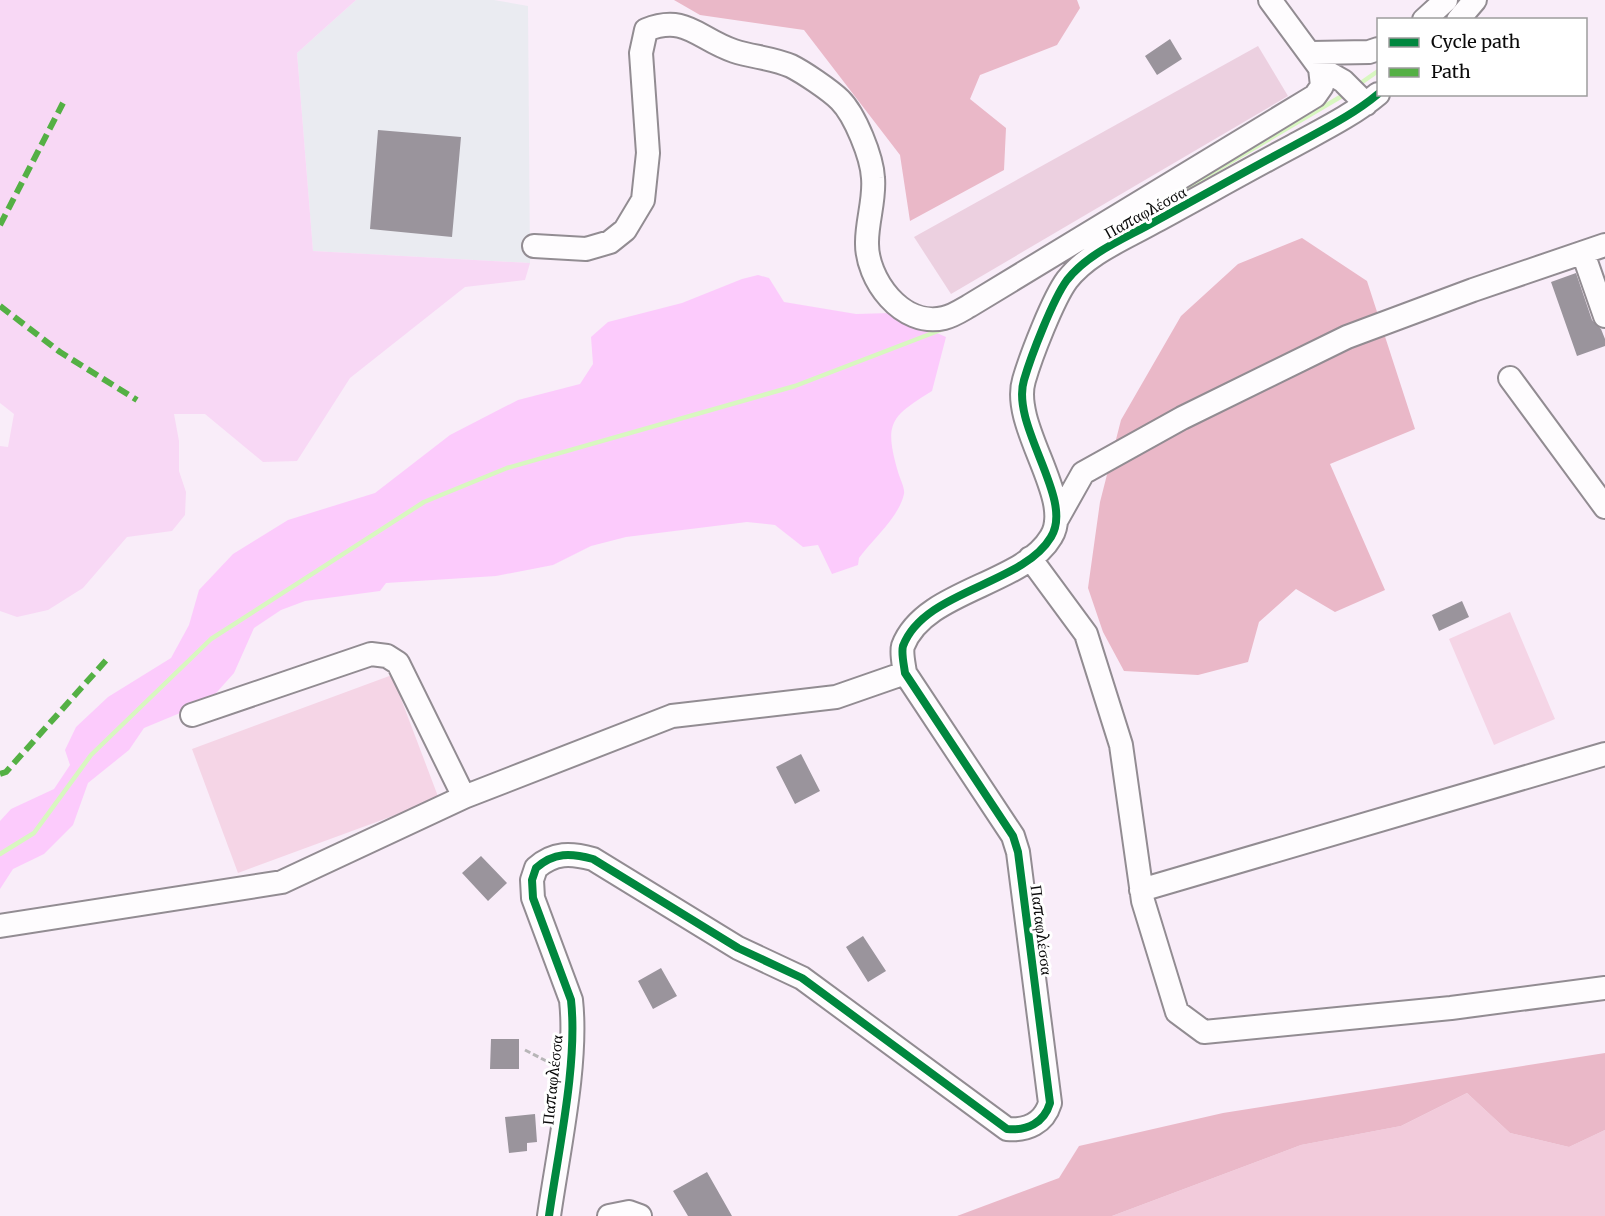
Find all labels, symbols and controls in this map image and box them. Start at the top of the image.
legend [1377,18,1587,96]
text: Cycle path [1431,30,1521,53]
text: Path [1431,60,1471,83]
street label: Παπαφλέσσα [1101,181,1190,243]
street label: Παπαφλέσσα [1027,884,1058,977]
street label: Παπαφλέσσα [537,1033,567,1126]

